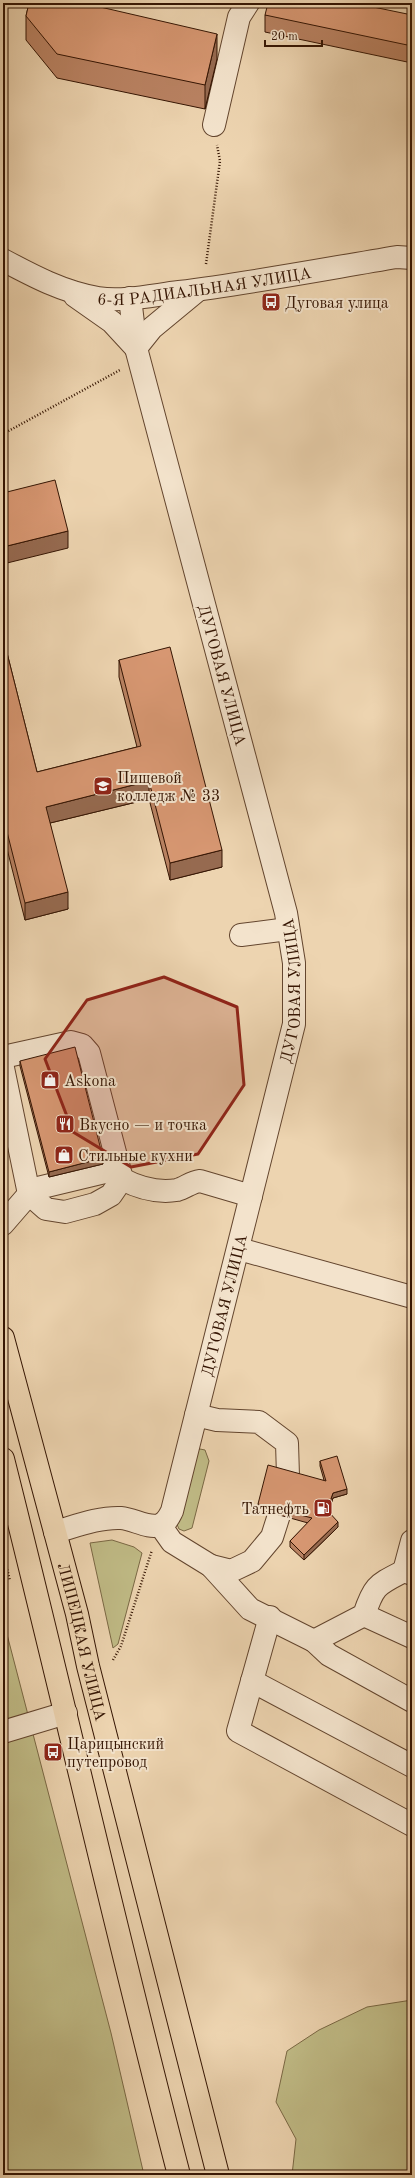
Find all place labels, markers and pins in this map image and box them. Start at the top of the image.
bus stop icon: Дуговая улица [260,291,282,313]
place label: Дуговая улица [285,296,389,312]
place label: Пищевой колледж № 33 [117,771,220,805]
school or university icon: Пищевой колледж № 33 [92,775,114,797]
shop icon: Askona [39,1069,61,1091]
place label: Askona [64,1074,116,1090]
restaurant icon: Вкусно — и точка [54,1113,76,1135]
place label: Вкусно — и точка [79,1118,207,1134]
shop icon: Стильные кухни [53,1144,75,1166]
place label: Стильные кухни [78,1149,193,1165]
fuel station icon: Татнефть [312,1497,334,1519]
place label: Татнефть [241,1502,309,1518]
place label: Царицынский путепровод [67,1737,164,1771]
bus stop icon: Царицынский путепровод [42,1741,64,1763]

